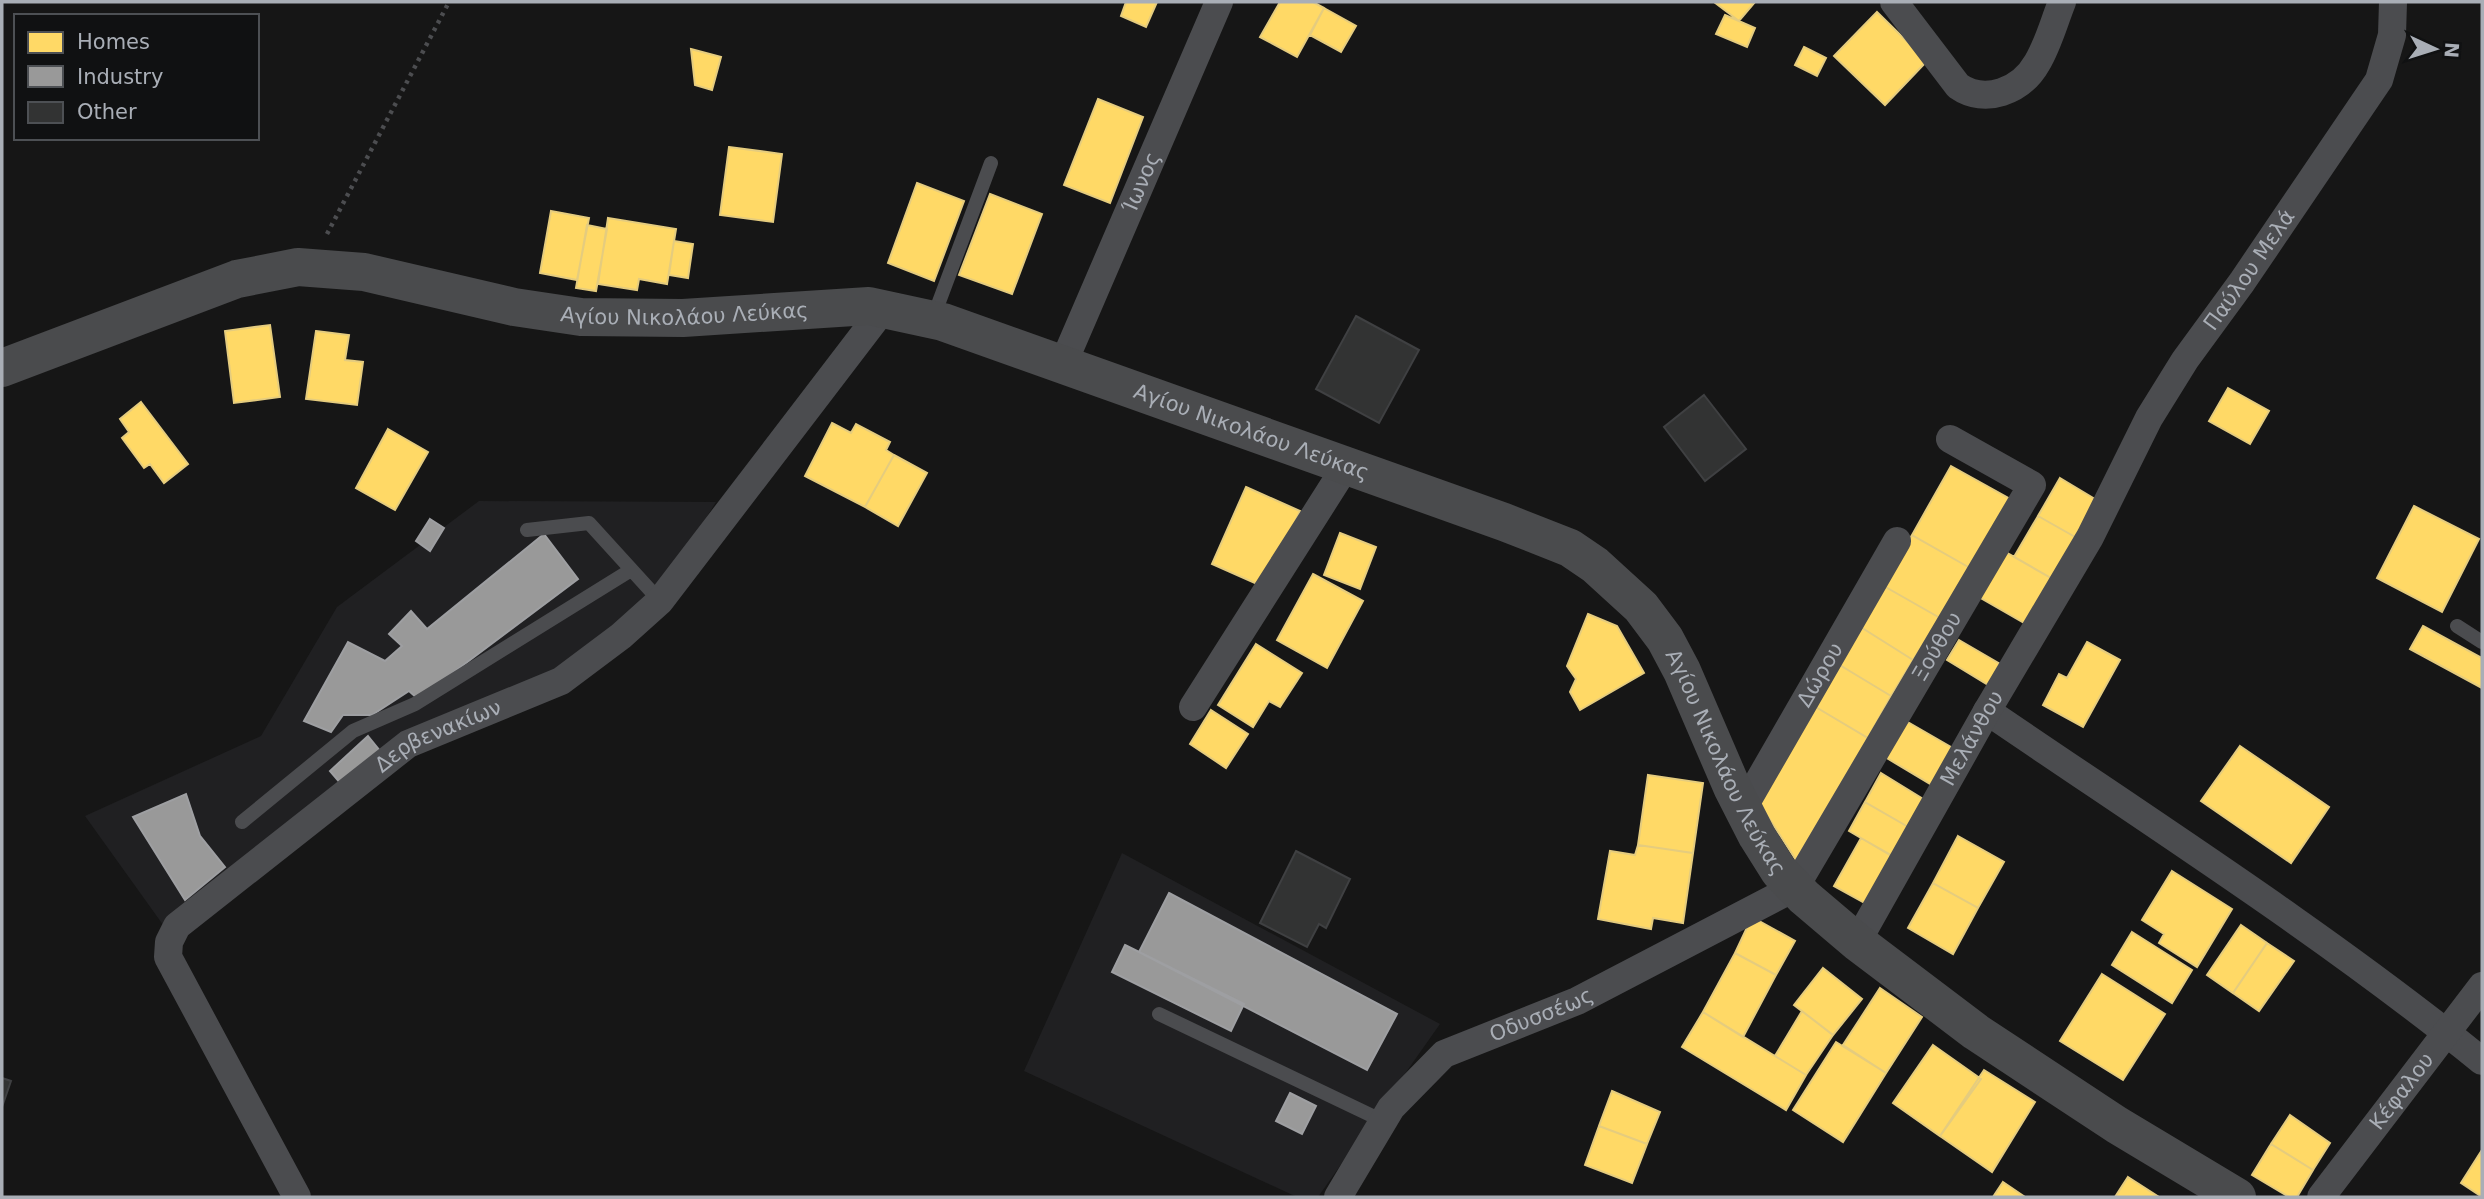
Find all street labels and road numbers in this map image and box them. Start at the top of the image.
street label: Ίωνος [1117,148,1165,217]
street label: Παύλου Μελά [2199,205,2300,335]
street label: Αγίου Νικολάου Λεύκας [559,298,809,330]
street label: Αγίου Νικολάου Λεύκας [1131,379,1372,485]
street label: Ξούθου [1907,608,1967,685]
street label: Δώρου [1792,638,1848,711]
street label: Αγίου Νικολάου Λεύκας [1661,645,1791,880]
street label: Μελάνθου [1935,686,2008,790]
street label: Δερβενακίων [370,695,505,777]
street label: Οδυσσέως [1486,983,1597,1047]
street label: Κέφαλου [2365,1048,2439,1134]

